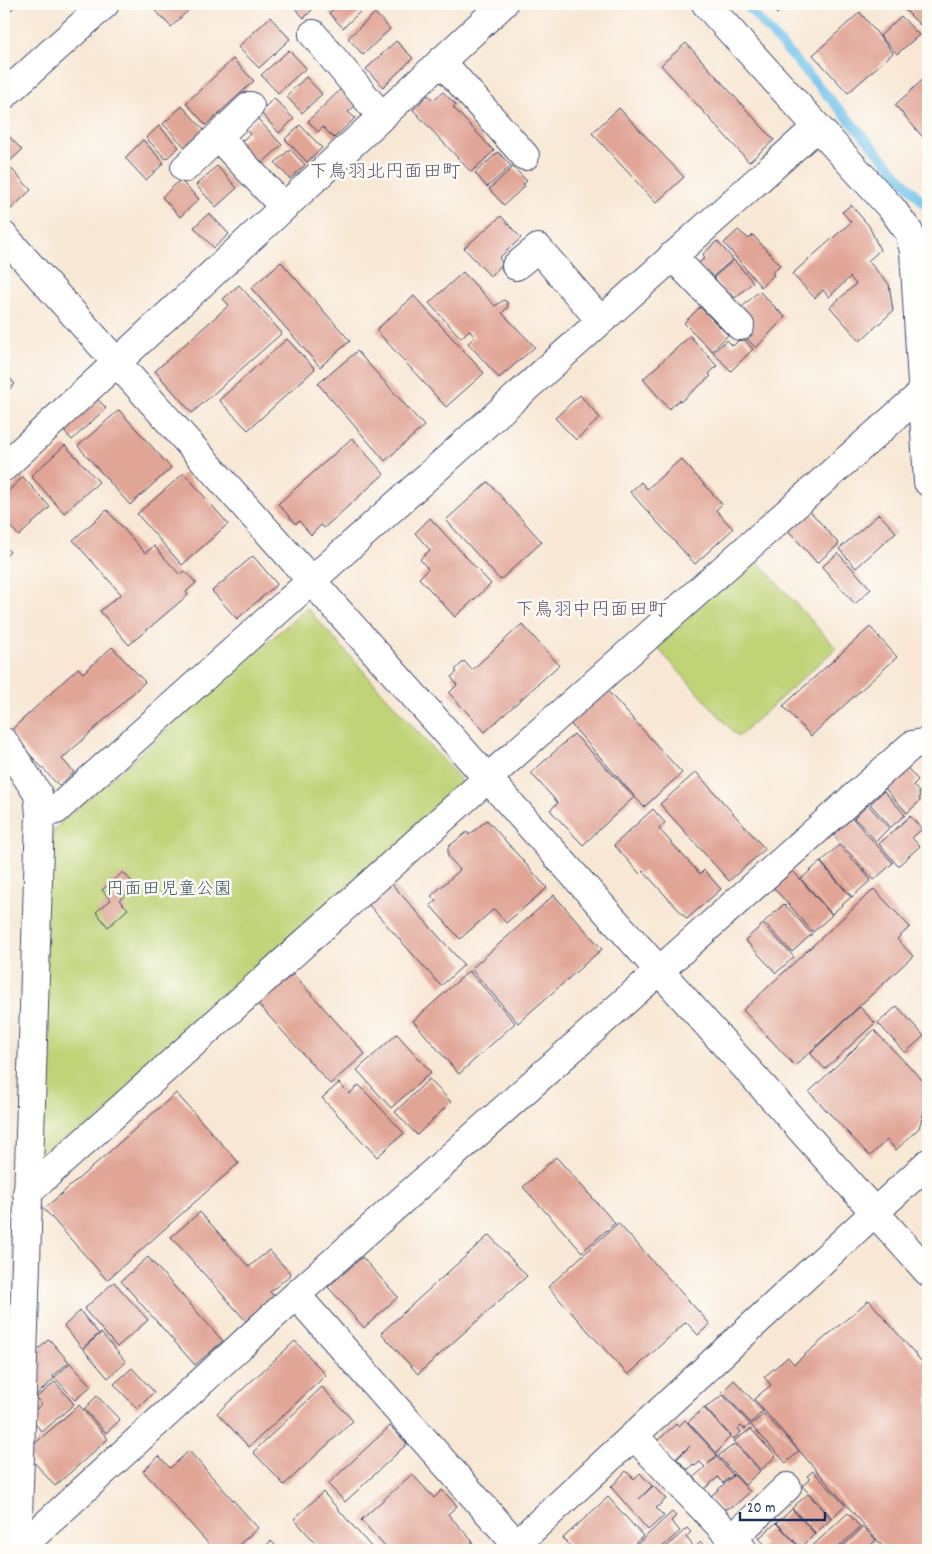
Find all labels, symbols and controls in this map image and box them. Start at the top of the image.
district label: 下鳥羽北円面田町 [309,160,461,187]
district label: 下鳥羽中円面田町 [515,598,667,625]
park label: 円面田児童公園 [106,878,232,903]
scale bar [740,1489,824,1521]
text: 20 m [747,1498,775,1520]

